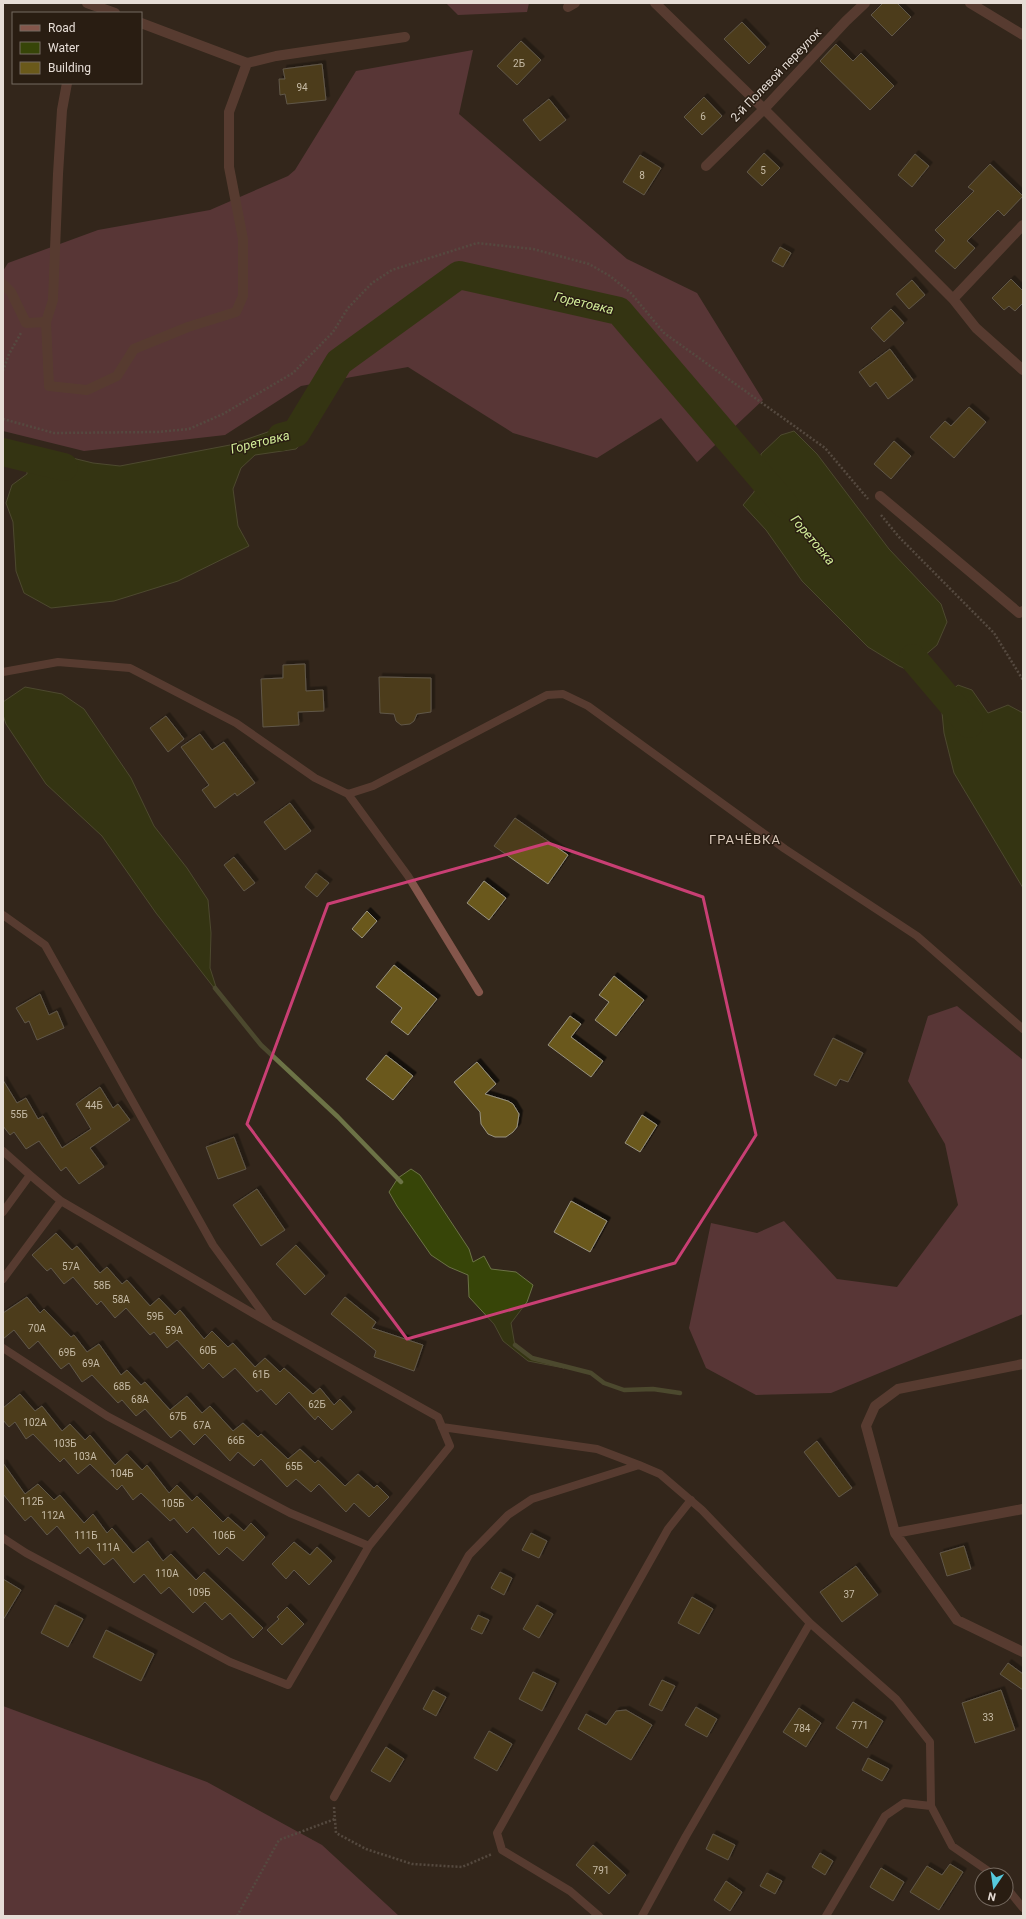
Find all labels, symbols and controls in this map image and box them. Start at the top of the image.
legend [12,12,142,84]
text: Road [48,21,76,35]
street label: 2-й Полевой переулок [728,25,825,125]
text: Water [48,41,79,55]
house number: 2Б [513,58,525,69]
text: Building [48,61,91,75]
house number: 94 [296,82,308,93]
house number: 6 [700,111,706,122]
house number: 5 [760,165,766,176]
house number: 8 [639,170,645,181]
water label: Горетовка [553,289,615,317]
water label: Горетовка [229,427,291,457]
water label: Горетовка [788,512,838,568]
district label: ГРАЧЁВКА [709,832,781,847]
house number: 44Б [85,1100,103,1111]
house number: 55Б [10,1109,28,1120]
house number: 57А [62,1261,80,1272]
house number: 58Б [93,1280,111,1291]
house number: 58А [112,1294,130,1305]
house number: 59Б [146,1311,164,1322]
house number: 70А [28,1323,46,1334]
house number: 59А [165,1325,183,1336]
house number: 60Б [199,1345,217,1356]
house number: 69Б [58,1347,76,1358]
house number: 69А [82,1358,100,1369]
house number: 61Б [252,1369,270,1380]
house number: 68Б [113,1381,131,1392]
house number: 68А [131,1394,149,1405]
house number: 62Б [308,1399,326,1410]
house number: 67Б [169,1411,187,1422]
house number: 102А [23,1417,47,1428]
house number: 67А [193,1420,211,1431]
house number: 66Б [227,1435,245,1446]
house number: 103Б [53,1438,77,1449]
house number: 103А [73,1451,97,1462]
house number: 65Б [285,1461,303,1472]
house number: 104Б [110,1468,134,1479]
house number: 112Б [20,1496,44,1507]
house number: 105Б [161,1498,185,1509]
house number: 112А [41,1510,65,1521]
house number: 111Б [74,1530,98,1541]
house number: 106Б [212,1530,236,1541]
house number: 111А [96,1542,120,1553]
house number: 110А [155,1568,179,1579]
house number: 109Б [187,1587,211,1598]
house number: 37 [843,1589,855,1600]
house number: 33 [982,1712,994,1723]
house number: 771 [852,1720,868,1731]
house number: 784 [794,1723,811,1734]
house number: 791 [593,1865,609,1876]
north arrow [974,1867,1014,1907]
text: N [986,1889,997,1903]

